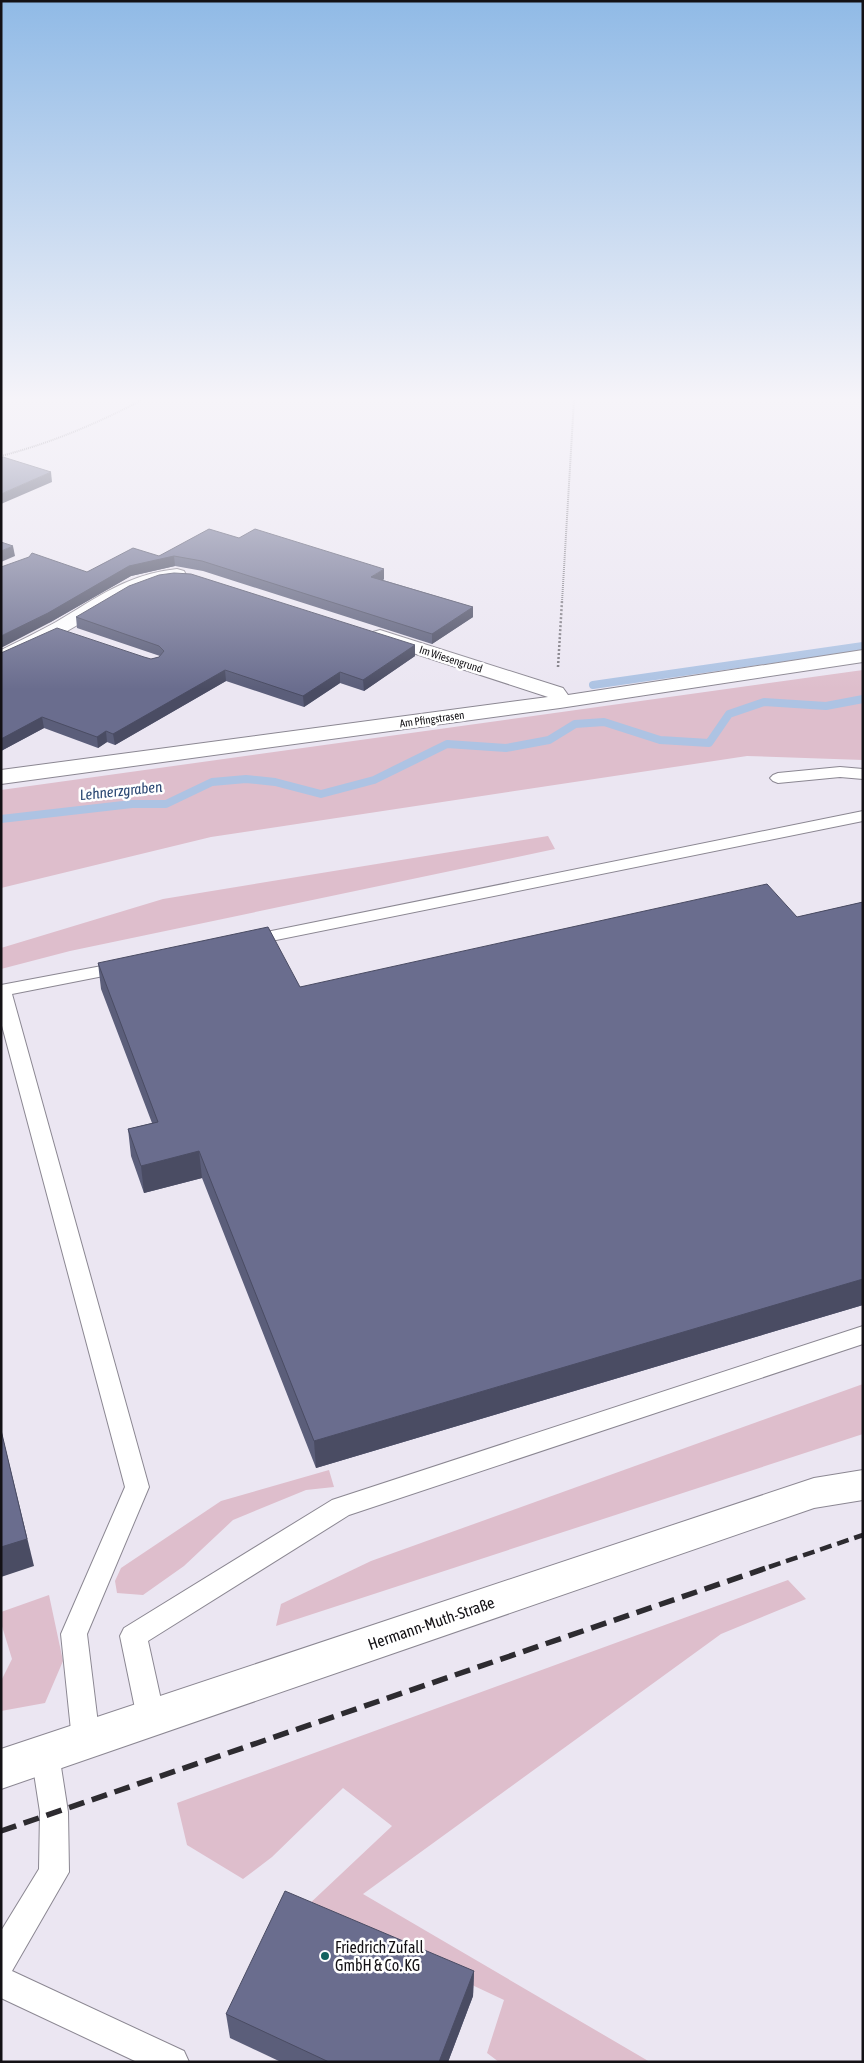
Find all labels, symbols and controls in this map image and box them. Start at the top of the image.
street label: Im Wiesengrund [418,643,484,675]
street label: Am Pfingstrasen [399,709,465,729]
water label: Lehnerzgraben [79,778,163,803]
street label: Hermann-Muth-Straße [365,1593,497,1653]
place label: Friedrich Zufall GmbH & Co. KG [335,1938,425,1974]
marker: Friedrich Zufall GmbH & Co. KG [319,1950,331,1962]

